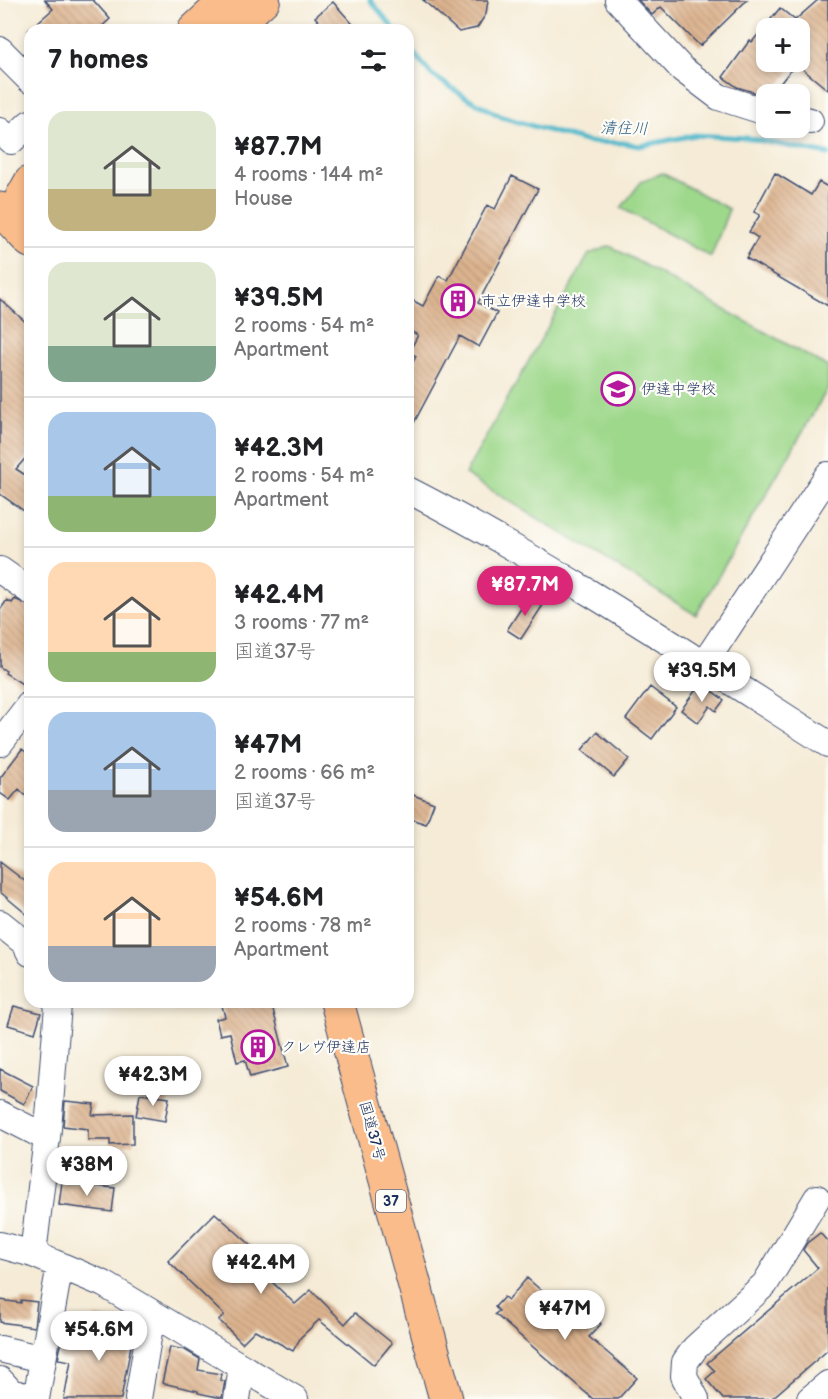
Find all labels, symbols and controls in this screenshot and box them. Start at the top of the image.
map controls [756,18,810,138]
button: + [756,18,810,72]
icon: filters [357,44,390,77]
text: 7 homes [48,45,148,76]
button: − [756,84,810,138]
water label: 清住川 [600,119,648,139]
text: ¥87.7M [234,132,322,163]
icon: home [96,135,168,207]
text: 4 rooms · 144 m² [234,163,383,187]
text: House [234,187,293,211]
text: ¥39.5M [234,283,324,314]
building icon: 市立伊達中学校 [440,283,476,319]
icon: home [96,286,168,358]
place label: 市立伊達中学校 [481,292,586,311]
text: 2 rooms · 54 m² [234,314,374,338]
text: Apartment [234,338,329,362]
school or university icon: 伊達中学校 [600,371,636,407]
place label: 伊達中学校 [641,380,716,399]
text: ¥42.3M [234,433,324,464]
icon: home [96,436,168,508]
text: 2 rooms · 54 m² [234,464,374,488]
text: Apartment [234,488,329,512]
pin: ¥87.7M [476,566,574,617]
text: ¥87.7M [491,573,559,597]
text: ¥42.4M [234,580,324,611]
icon: home [96,586,168,658]
text: 3 rooms · 77 m² [234,611,369,635]
text: 国道37号 [234,640,316,664]
pin: ¥39.5M [653,652,751,703]
text: ¥39.5M [668,659,736,683]
text: ¥47M [234,730,302,761]
icon: home [96,736,168,808]
text: 2 rooms · 66 m² [234,761,375,785]
text: 国道37号 [234,790,316,814]
text: ¥54.6M [234,883,324,914]
icon: home [96,886,168,958]
text: 2 rooms · 78 m² [234,914,372,938]
text: Apartment [234,938,329,962]
building icon: クレヴ伊達店 [240,1029,276,1065]
place label: クレヴ伊達店 [281,1038,371,1057]
pin: ¥42.3M [104,1056,202,1107]
text: ¥42.3M [118,1063,188,1087]
street label: 国道37号 [355,1099,389,1163]
pin: ¥38M [51,1146,123,1197]
text: ¥38M [60,1153,114,1177]
road number: 37 [376,1190,406,1212]
pin: ¥42.4M [212,1244,310,1295]
text: ¥42.4M [226,1251,296,1275]
pin: ¥47M [529,1290,601,1341]
text: ¥47M [539,1297,591,1321]
pin: ¥54.6M [50,1311,148,1362]
text: ¥54.6M [64,1318,134,1342]

